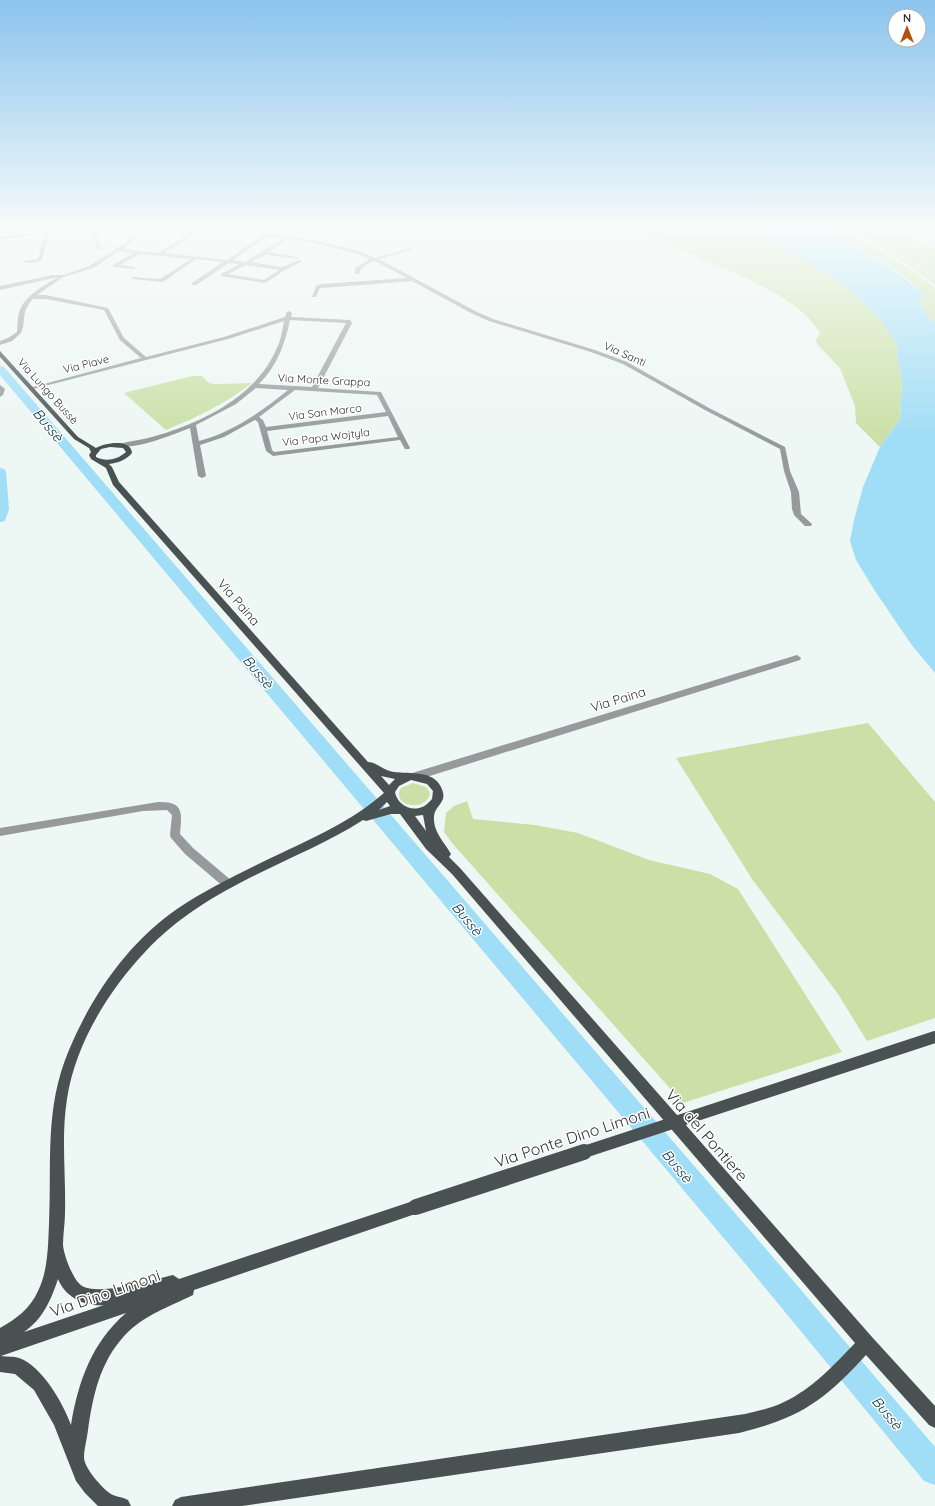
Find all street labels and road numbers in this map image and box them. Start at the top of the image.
street label: Via Santi [602,339,648,369]
street label: Via Piave [62,352,110,376]
street label: Via Lungo Bussè [15,355,81,427]
street label: Via Monte Grappa [277,371,371,389]
street label: Via San Marco [288,401,363,423]
street label: Via Papa Wojtyla [281,425,371,449]
street label: Via Paina [214,575,264,629]
street label: Via Paina [589,683,647,715]
street label: Via del Pontiere [661,1085,753,1185]
street label: Via Ponte Dino Limoni [492,1102,652,1172]
street label: Via Dino Limoni [47,1265,163,1321]

